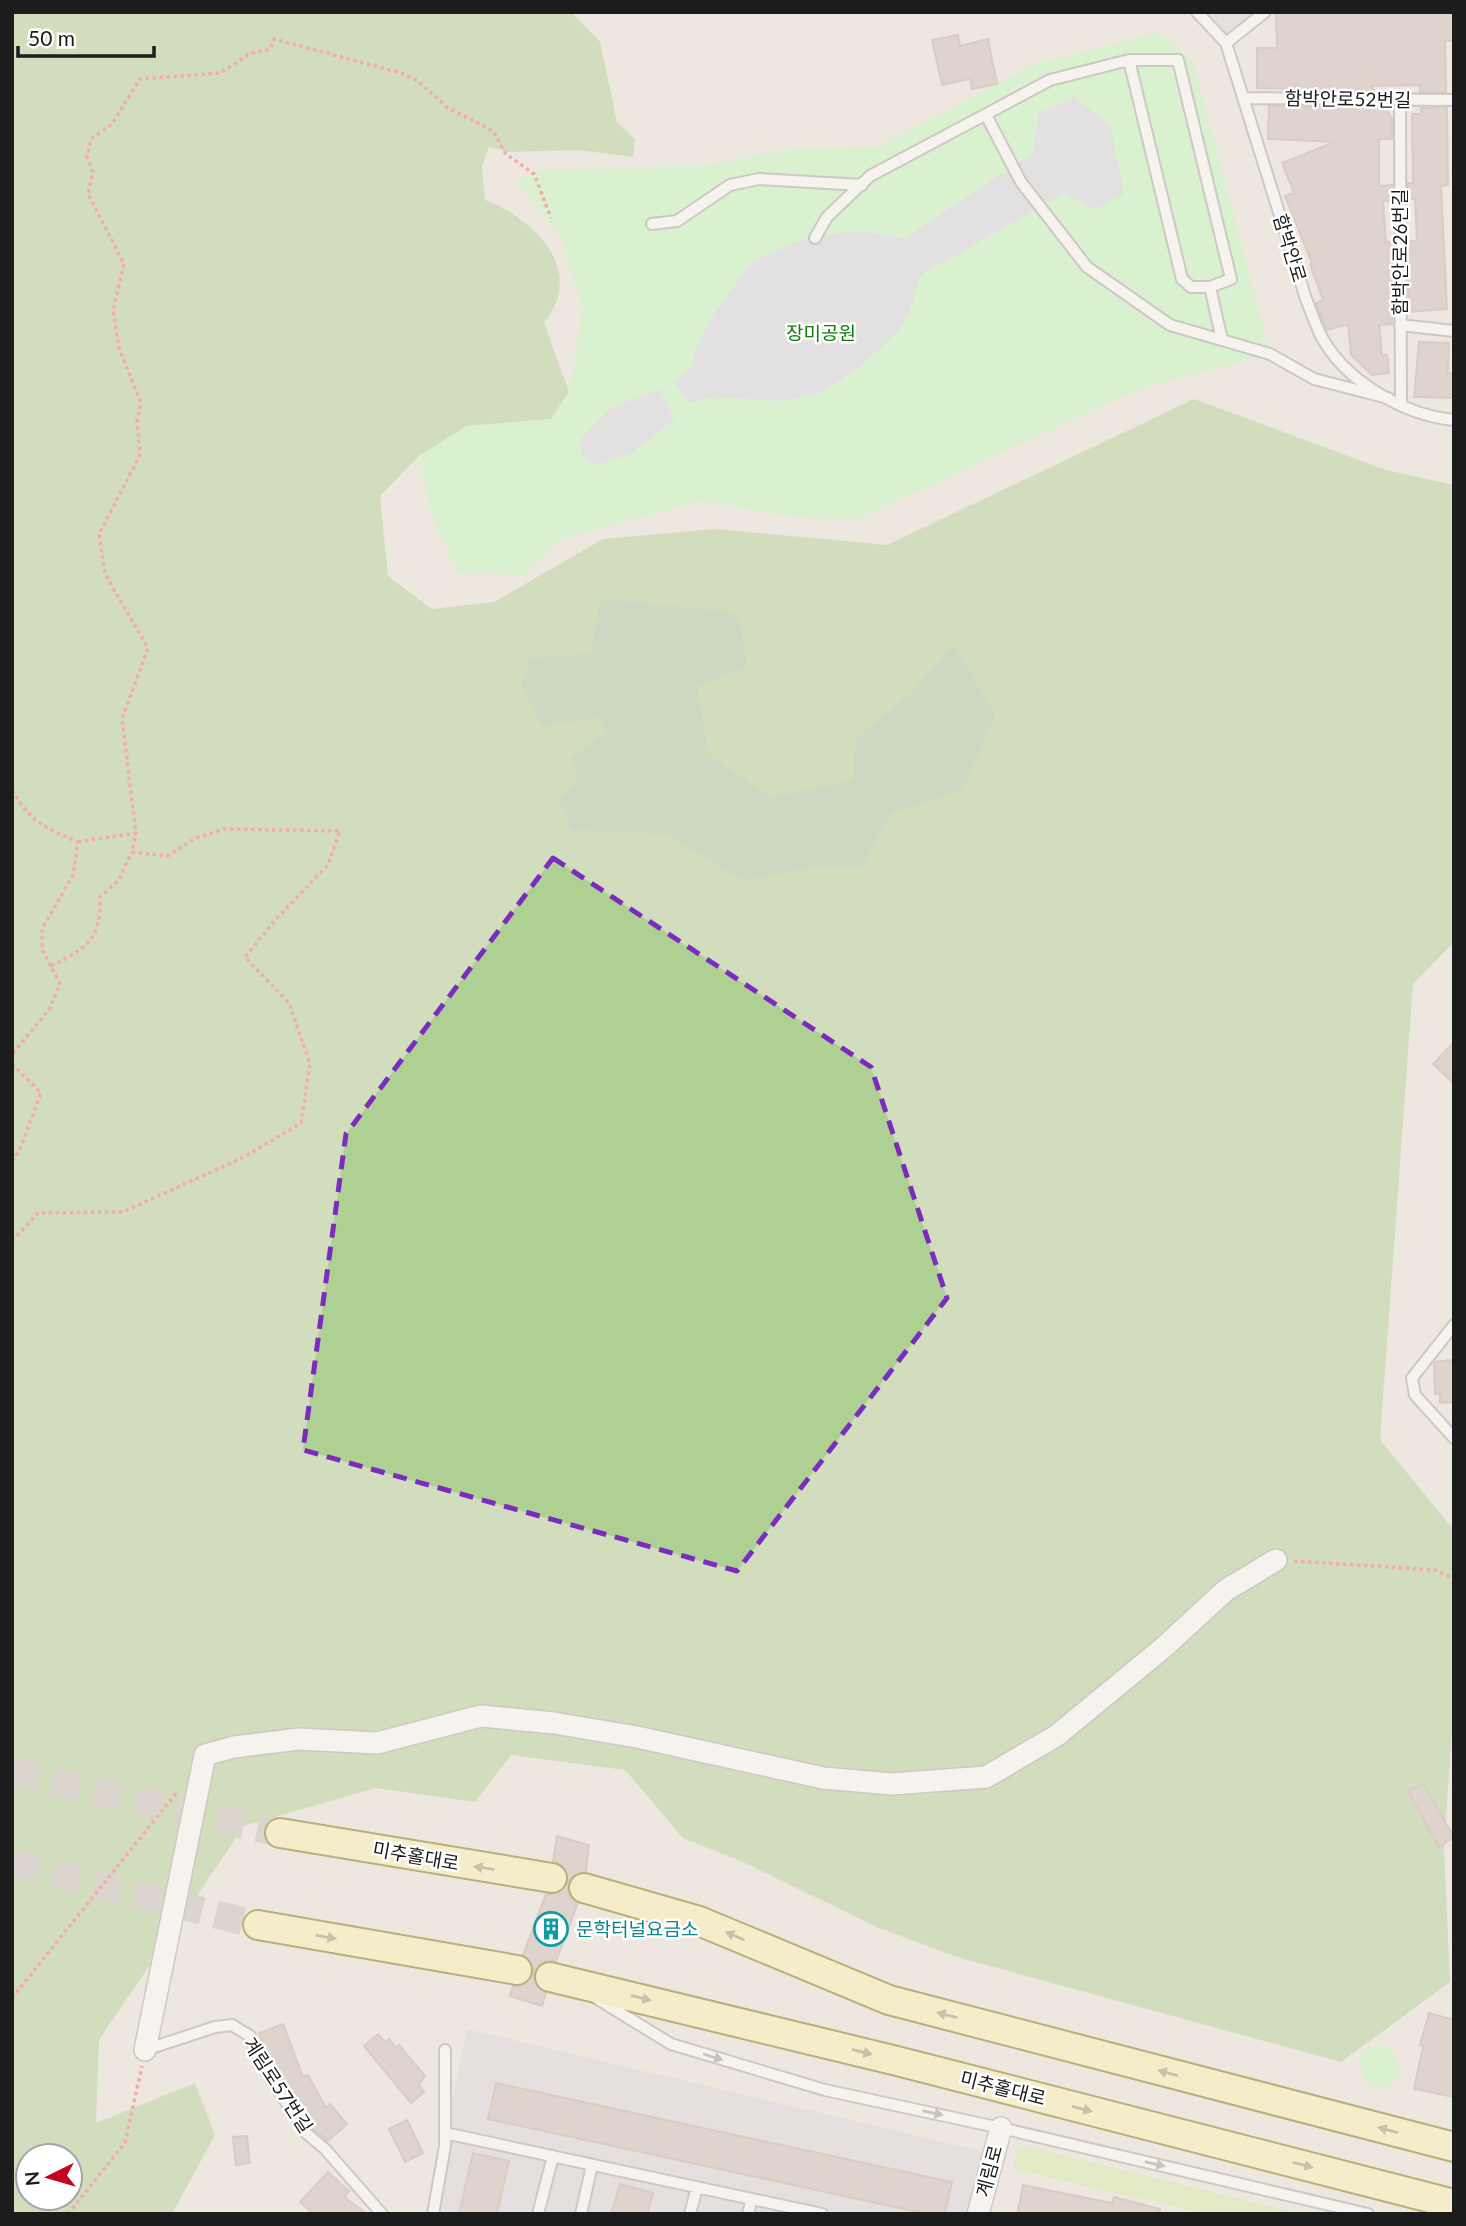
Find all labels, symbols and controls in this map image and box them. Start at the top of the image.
scale bar [18,14,154,58]
text: 50 m [28,25,75,50]
street label: 함박안로52번길 [1284,86,1412,111]
street label: 함박안로26번길 [1388,189,1411,315]
street label: 함박안로 [1269,211,1312,285]
park label: 장미공원 [786,321,856,344]
street label: 미추홀대로 [371,1837,461,1874]
one-way arrow [473,1862,495,1873]
building icon: 문학터널요금소 [532,1910,570,1948]
place label: 문학터널요금소 [576,1917,698,1940]
one-way arrow [724,1930,745,1941]
one-way arrow [315,1932,337,1943]
one-way arrow [630,1993,652,2004]
one-way arrow [936,2009,958,2020]
street label: 계림로57번길 [239,2033,318,2137]
one-way arrow [851,2047,873,2058]
one-way arrow [703,2052,724,2062]
street label: 미추홀대로 [958,2066,1048,2109]
one-way arrow [1156,2067,1178,2078]
one-way arrow [1071,2104,1093,2115]
one-way arrow [922,2108,944,2119]
one-way arrow [1377,2124,1399,2135]
north arrow [14,2142,84,2212]
street label: 계림로 [971,2143,1006,2199]
one-way arrow [1144,2159,1166,2170]
one-way arrow [1292,2160,1314,2171]
text: N [19,2170,44,2187]

